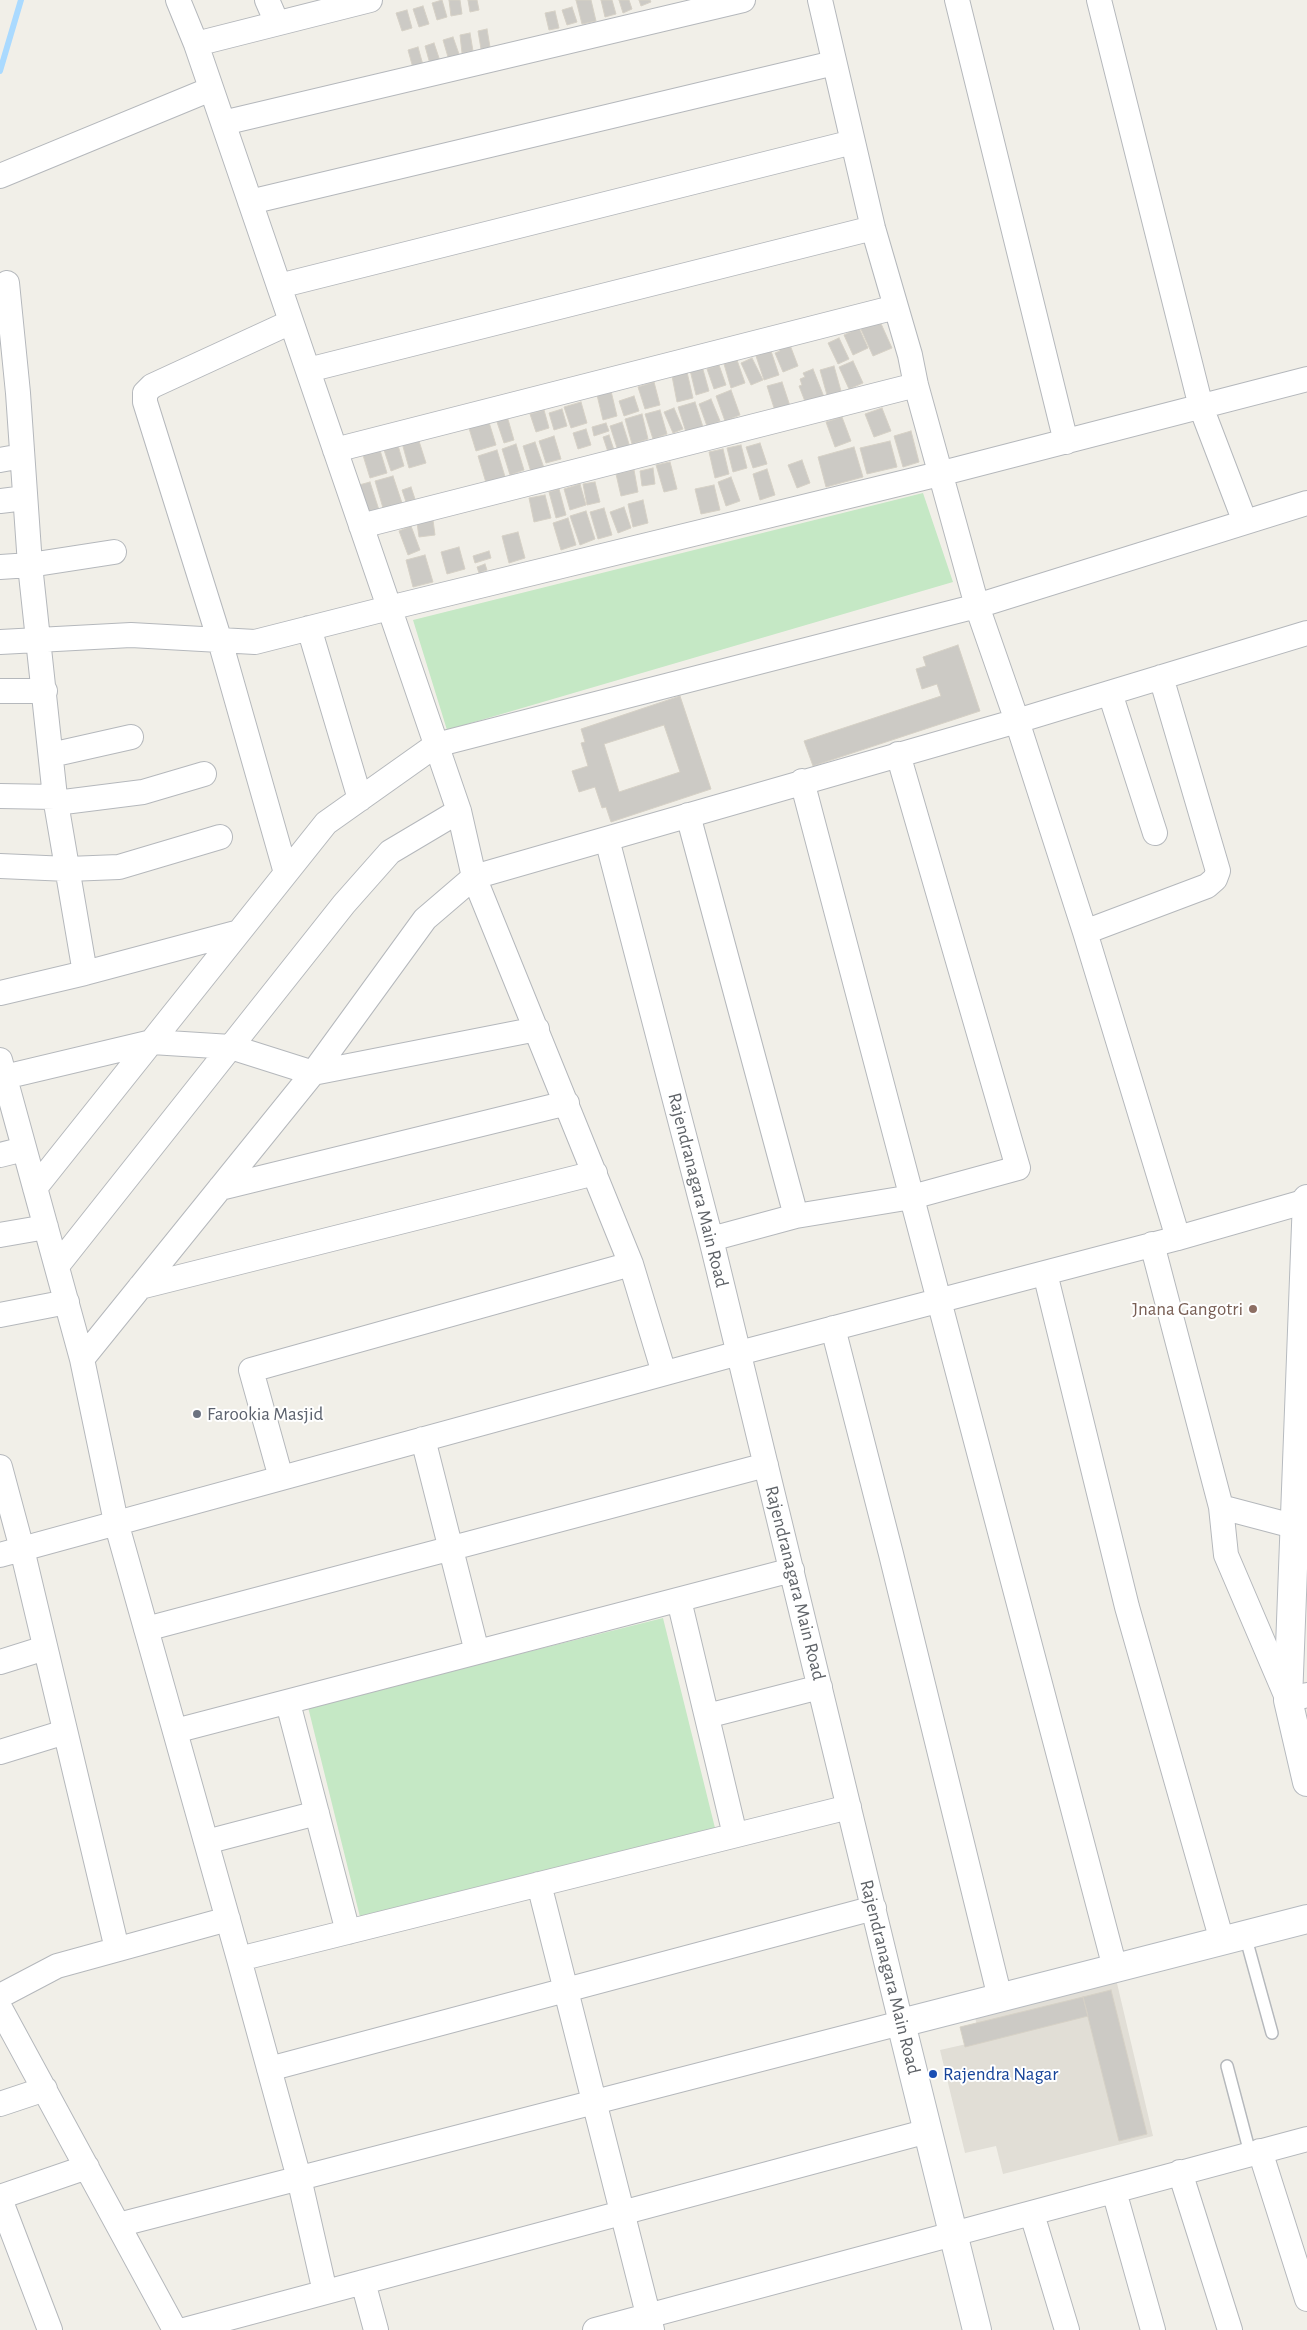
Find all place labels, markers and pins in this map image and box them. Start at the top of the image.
place label: Jnana Gangotri [1132,1298,1243,1320]
marker: Jnana Gangotri [1247,1303,1259,1315]
place label: Farookia Masjid [207,1403,323,1425]
marker: Farookia Masjid [191,1408,203,1420]
place label: Rajendra Nagar [943,2063,1058,2085]
marker: Rajendra Nagar [927,2068,939,2080]

